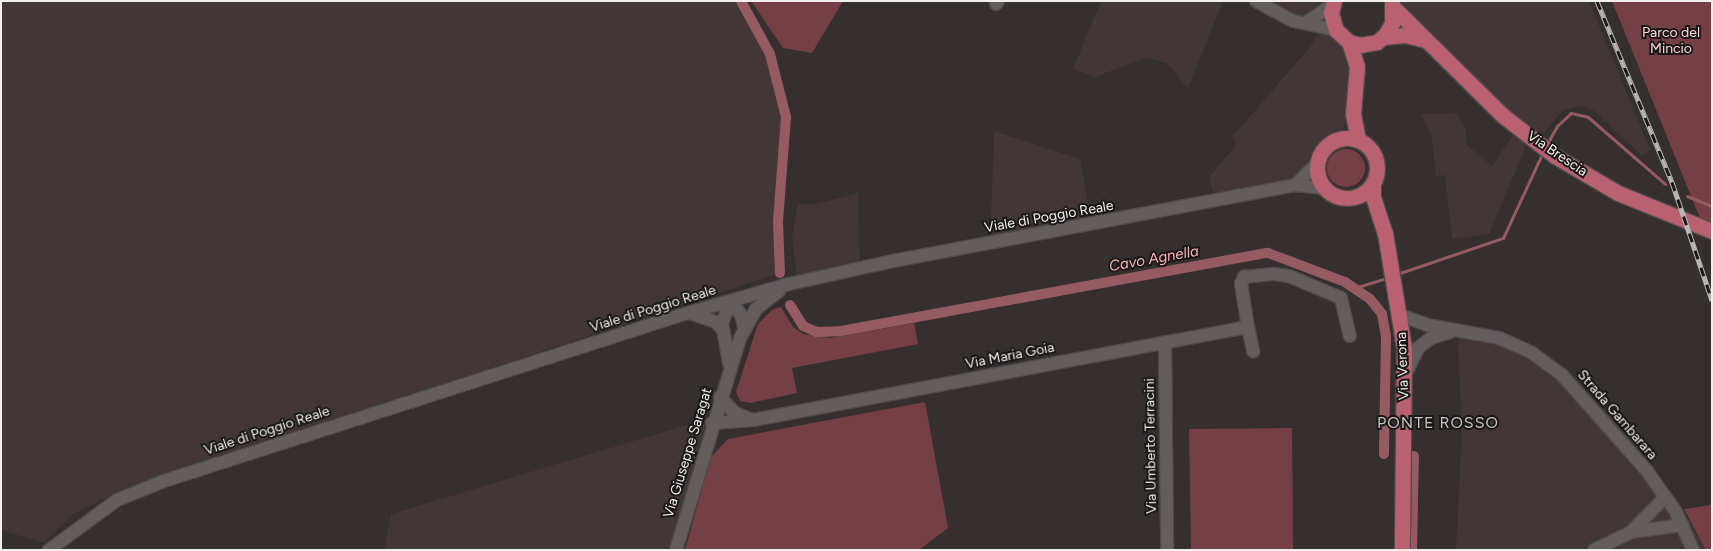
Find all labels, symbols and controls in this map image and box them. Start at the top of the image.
park label: Parco del Mincio [1642,25,1700,58]
street label: Via Brescia [1524,128,1590,180]
street label: Viale di Poggio Reale [983,197,1115,237]
water label: Cavo Agnella [1108,242,1200,276]
street label: Viale di Poggio Reale [588,282,718,336]
street label: Via Verona [1393,332,1413,400]
street label: Via Maria Goia [964,339,1056,373]
street label: Strada Gambarara [1573,367,1661,463]
street label: Via Umberto Terracini [1141,378,1161,514]
street label: Via Giuseppe Saragat [660,386,716,520]
street label: Viale di Poggio Reale [202,403,332,459]
district label: PONTE ROSSO [1376,413,1500,433]

